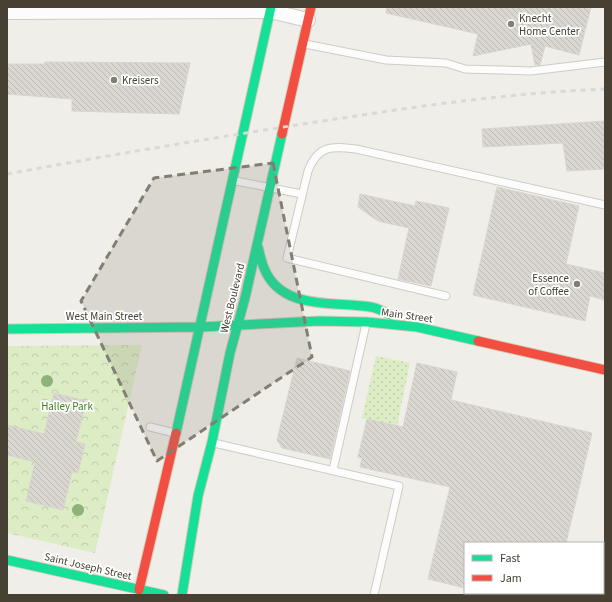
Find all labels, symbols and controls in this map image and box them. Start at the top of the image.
place label: Knecht Home Center [519,11,580,39]
marker: Knecht Home Center [506,19,516,29]
place label: Kreisers [122,73,159,88]
marker: Kreisers [109,75,119,85]
street label: West Boulevard [217,262,248,335]
place label: Essence of Coffee [528,271,570,299]
marker: Essence of Coffee [572,279,582,289]
street label: Main Street [380,304,434,327]
street label: West Main Street [66,309,142,324]
park label: Halley Park [41,399,93,414]
legend [464,542,604,594]
street label: Saint Joseph Street [43,549,133,584]
text: Fast [500,550,520,567]
text: Jam [500,570,522,587]

